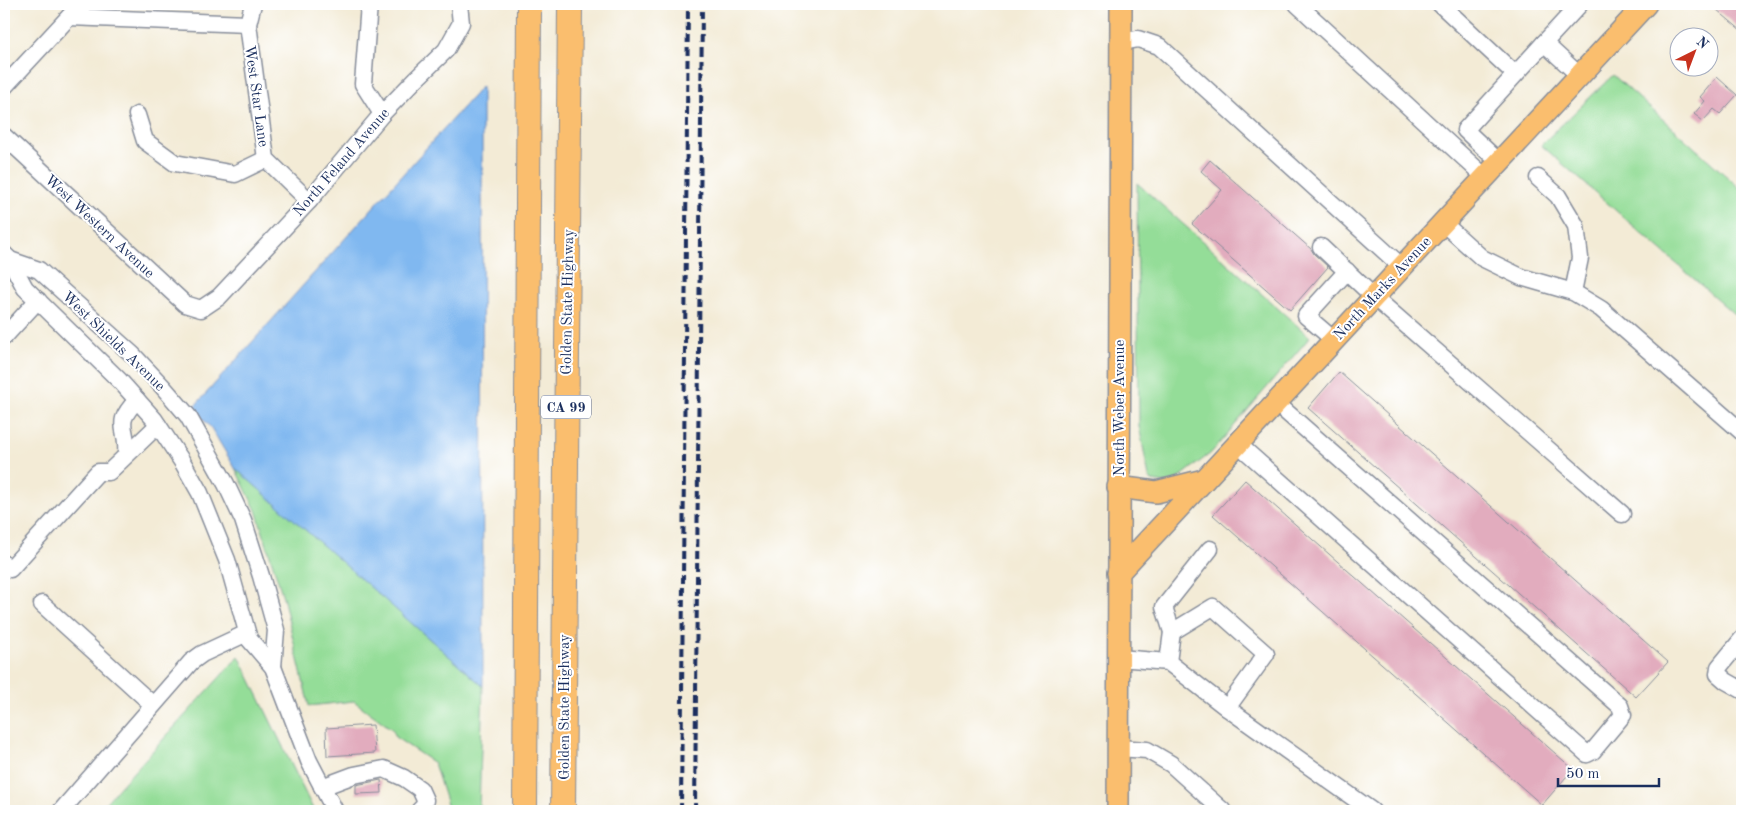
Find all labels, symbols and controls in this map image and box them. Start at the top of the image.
north arrow [1668,28,1718,78]
text: N [1693,34,1711,52]
street label: West Star Lane [241,45,270,148]
street label: North Feland Avenue [291,106,393,220]
street label: West Western Avenue [41,173,157,282]
street label: Golden State Highway [560,229,577,375]
street label: North Marks Avenue [1332,234,1435,344]
street label: West Shields Avenue [59,289,167,395]
street label: North Weber Avenue [1113,340,1128,476]
road number: CA 99 [541,396,591,418]
street label: Golden State Highway [558,634,573,780]
scale bar [1558,755,1660,787]
text: 50 m [1566,767,1600,782]

